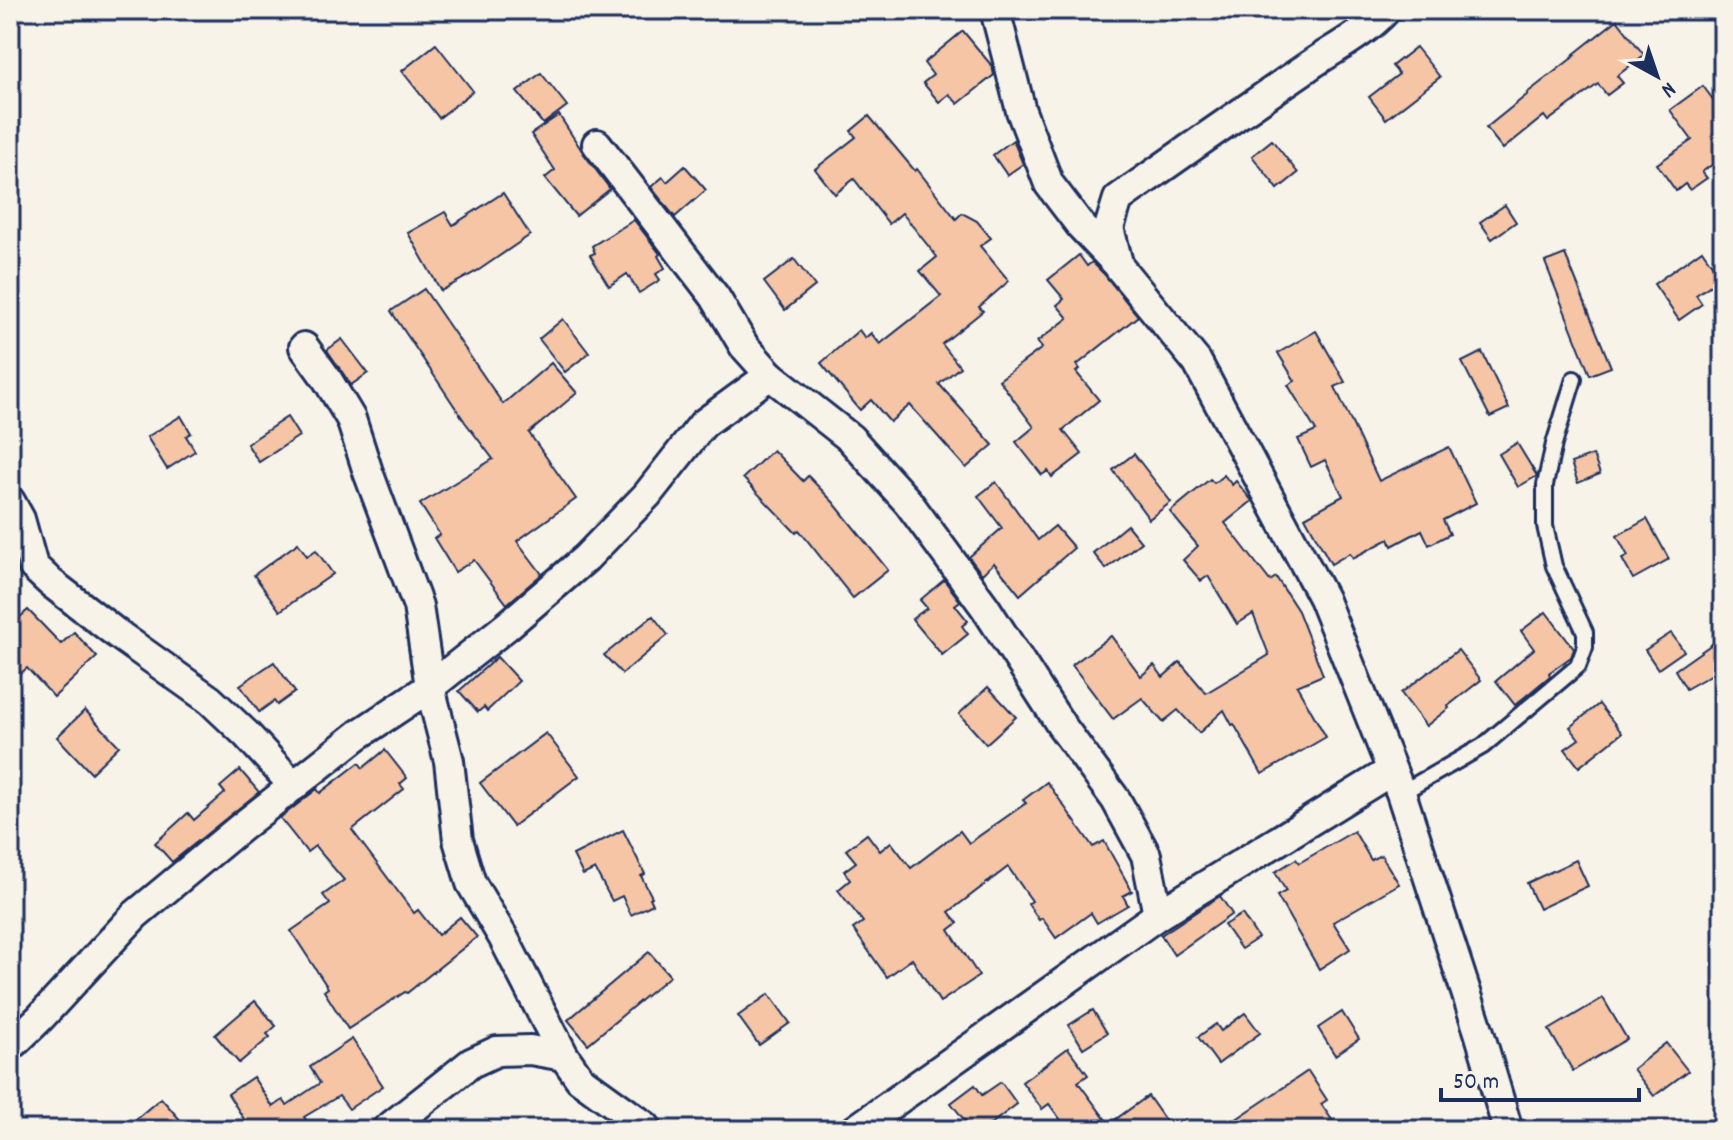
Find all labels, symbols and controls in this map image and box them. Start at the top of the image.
north arrow [1617,36,1697,116]
text: N [1653,73,1682,104]
scale bar [1441,1052,1639,1102]
text: 50 m [1453,1066,1499,1100]

